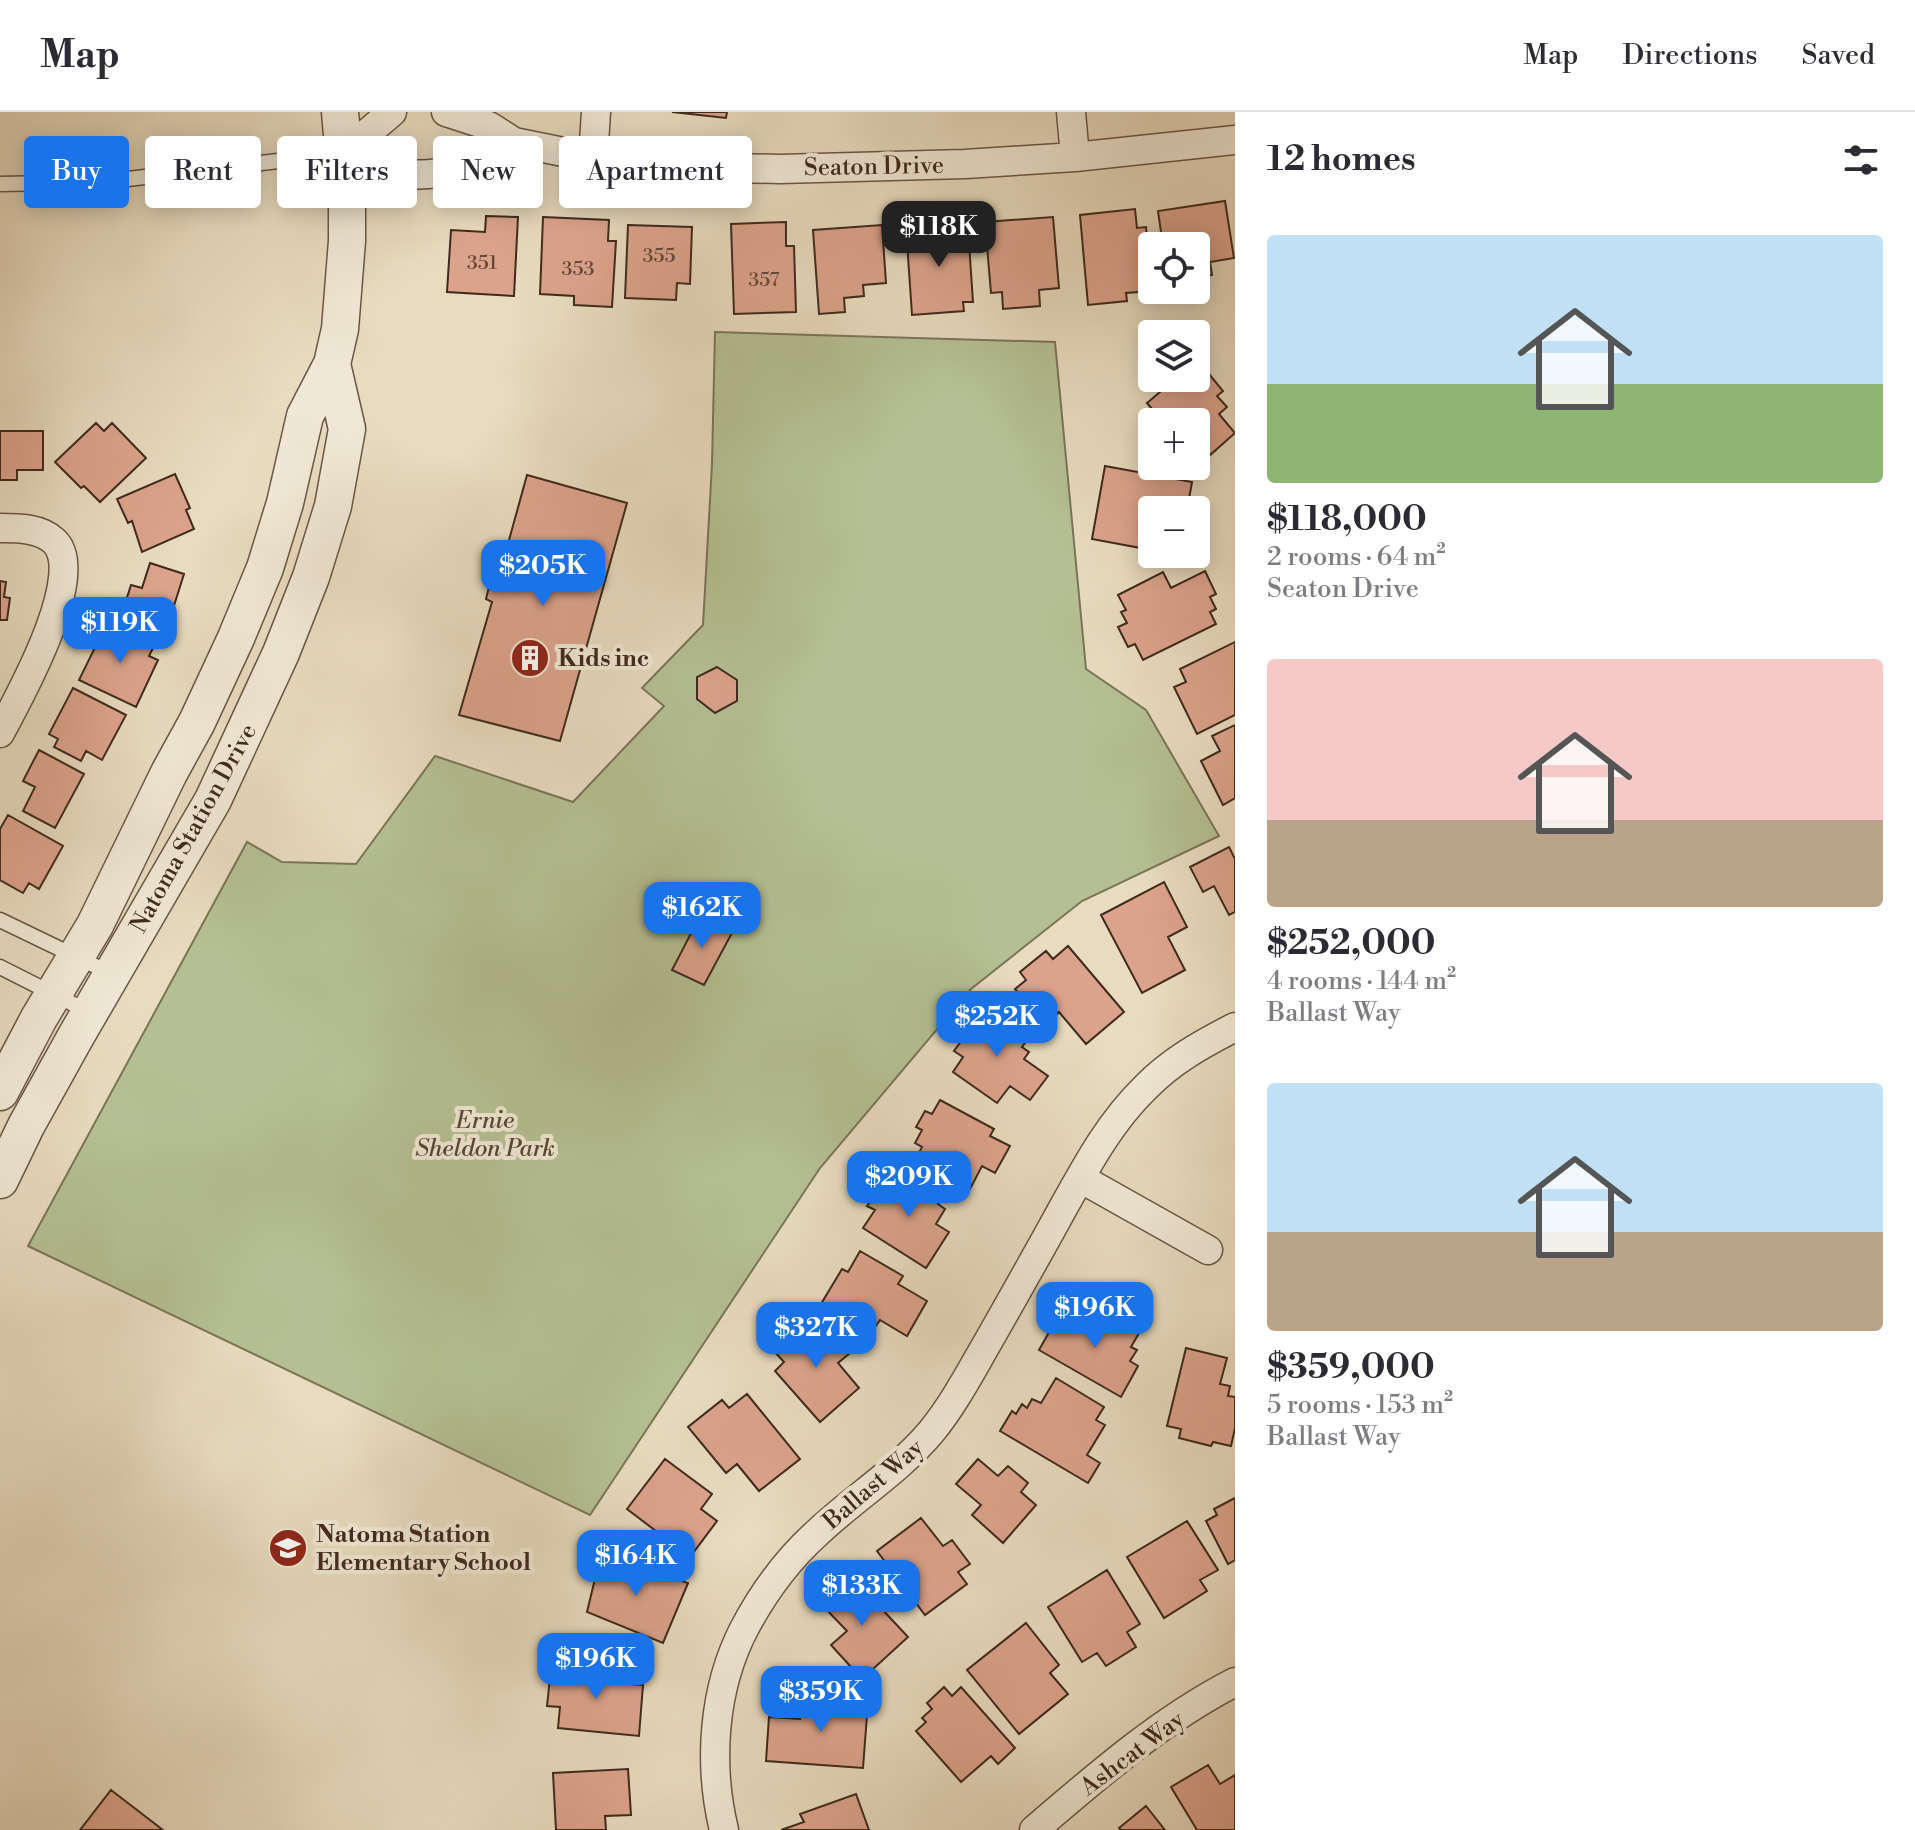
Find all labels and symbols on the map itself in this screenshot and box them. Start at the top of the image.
street label: Seaton Drive [804,151,944,183]
pin: $118K [883,201,995,269]
house number: 355 [642,244,676,269]
house number: 351 [467,251,498,276]
house number: 353 [561,257,595,282]
house number: 357 [748,268,780,293]
pin: $205K [487,540,599,608]
pin: $119K [64,597,176,665]
building icon: Kids inc [509,637,551,679]
place label: Kids inc [558,644,649,674]
street label: Natoma Station Drive [124,719,264,938]
pin: $162K [646,882,758,950]
pin: $252K [941,991,1053,1059]
park label: Ernie Sheldon Park [415,1106,555,1164]
pin: $209K [853,1151,965,1219]
pin: $196K [1039,1282,1151,1350]
pin: $327K [760,1302,872,1370]
street label: Ballast Way [817,1433,930,1537]
place label: Natoma Station Elementary School [316,1520,531,1578]
school or university icon: Natoma Station Elementary School [267,1527,309,1569]
pin: $164K [580,1530,692,1598]
pin: $133K [806,1560,918,1628]
pin: $196K [540,1633,652,1701]
pin: $359K [765,1666,877,1734]
street label: Ashcat Way [1074,1705,1191,1803]

